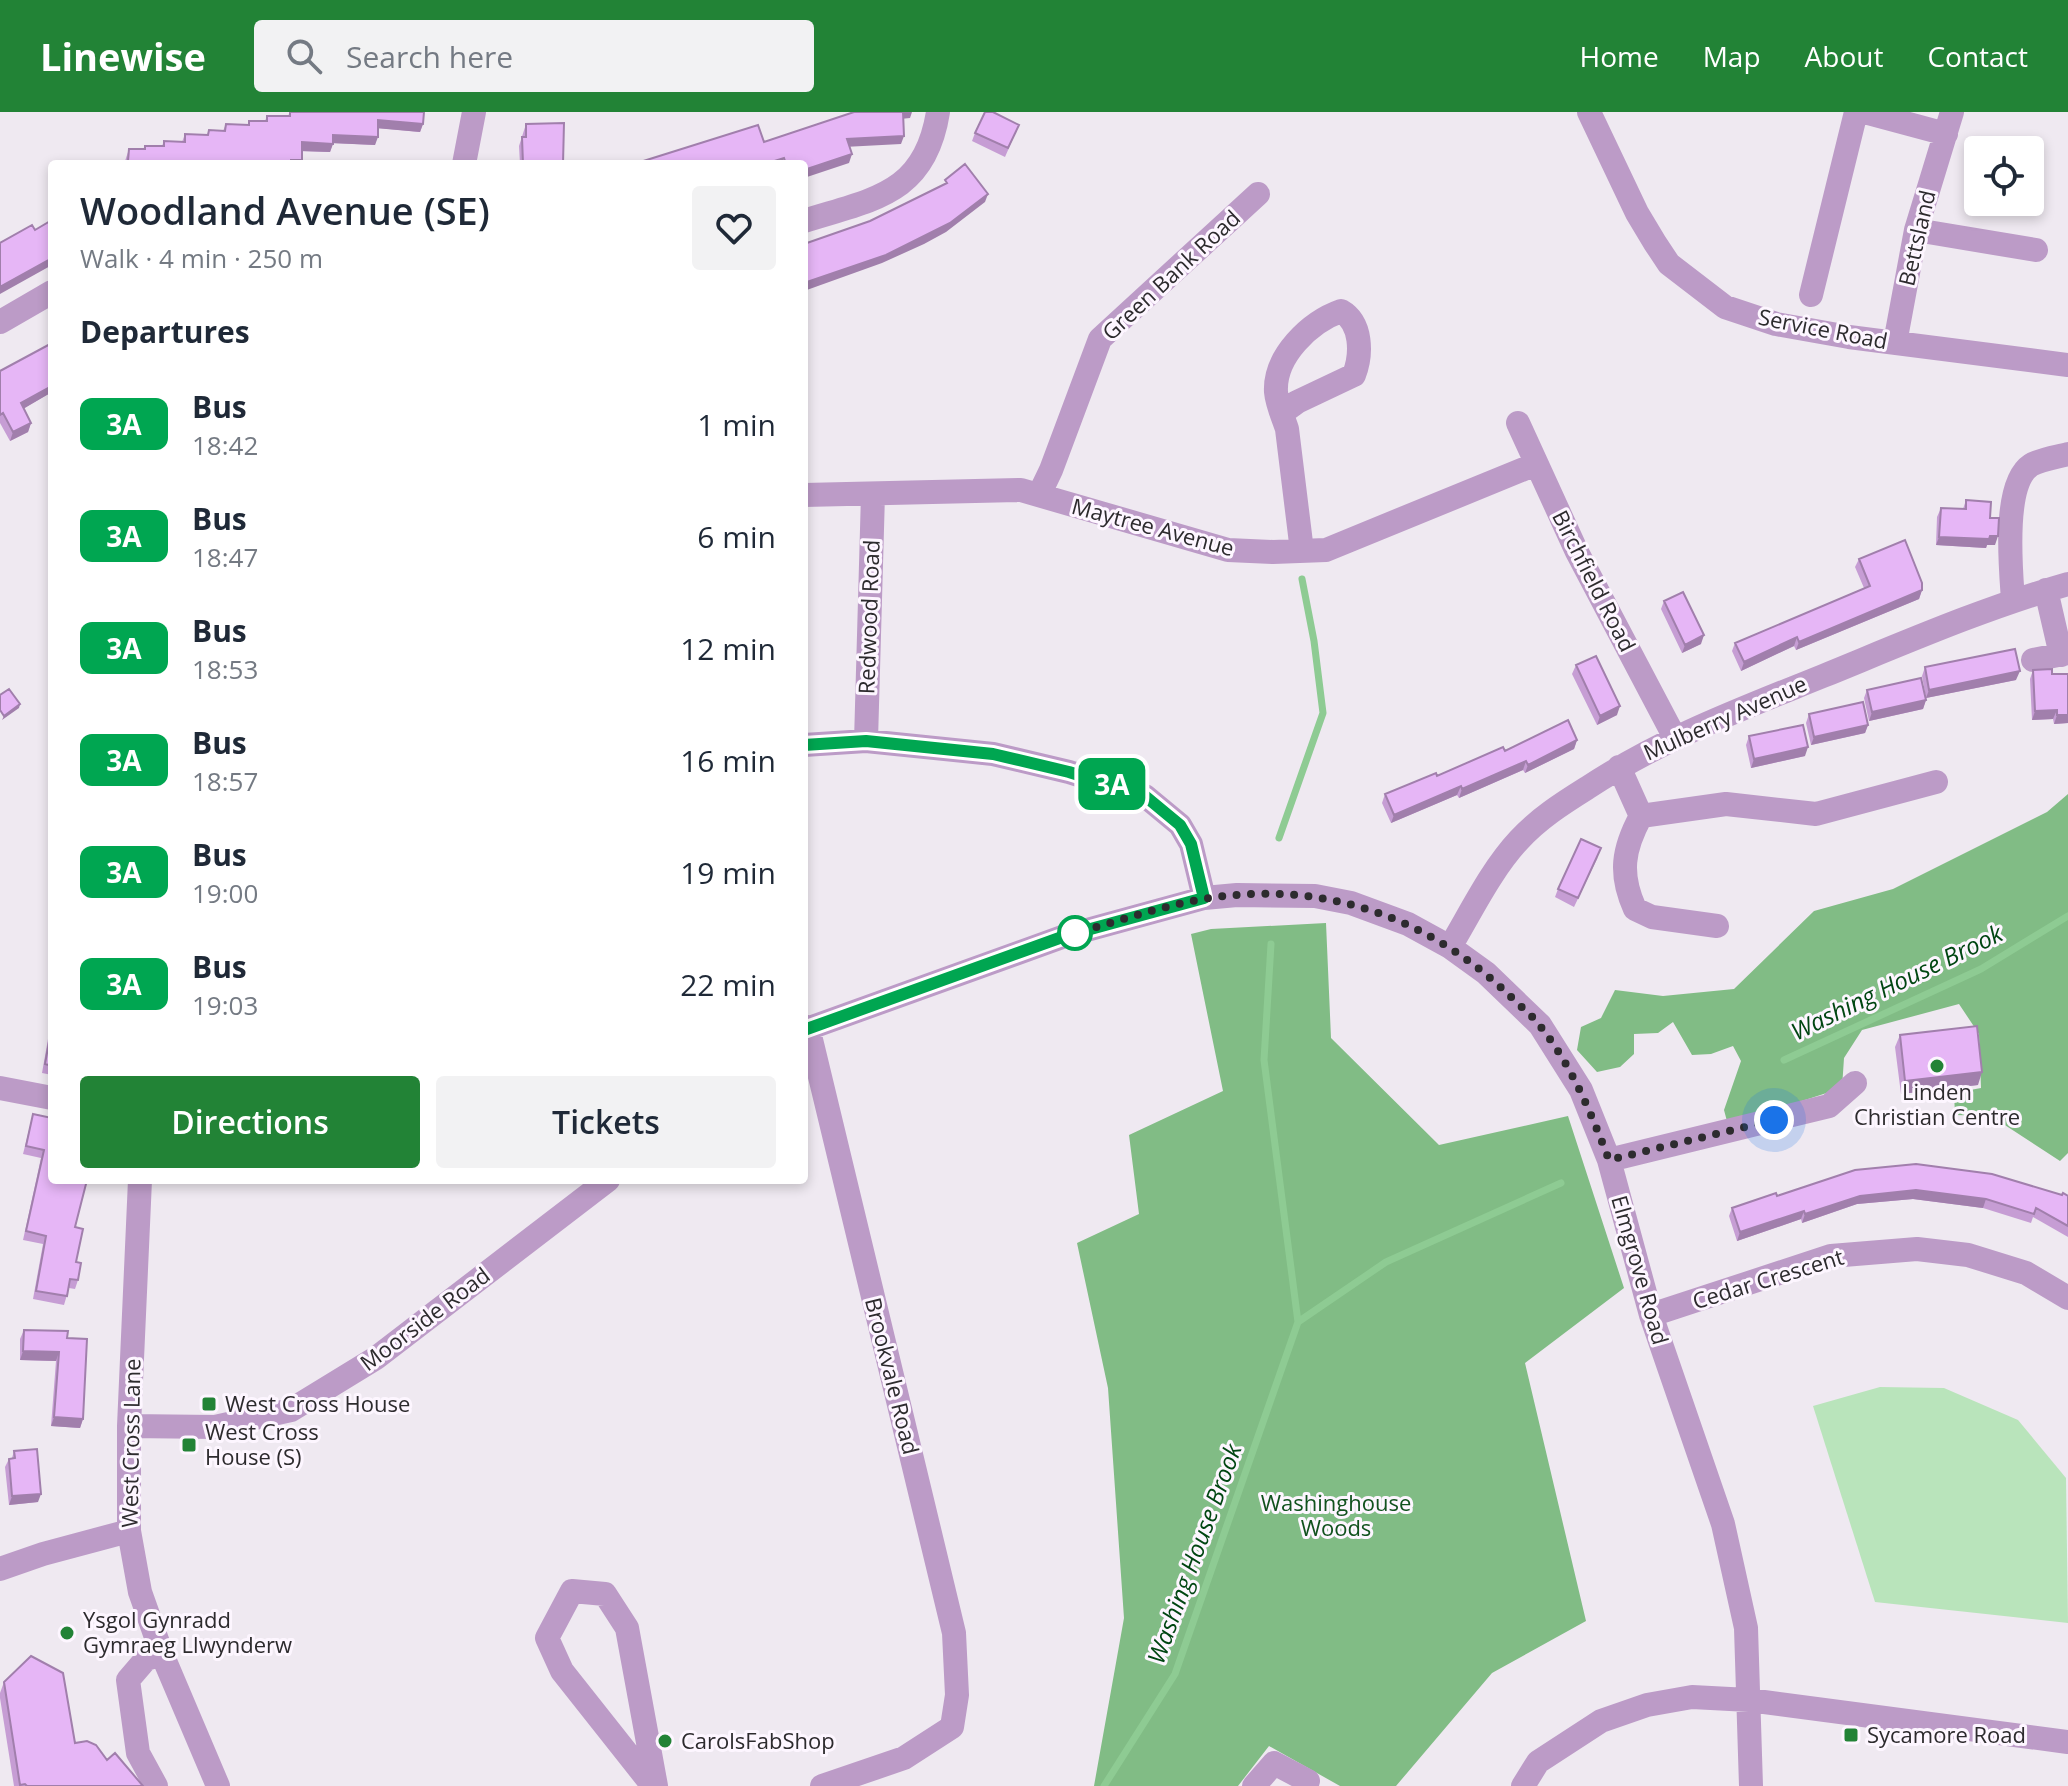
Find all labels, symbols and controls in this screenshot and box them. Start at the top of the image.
search box [254,20,814,92]
text: Linewise [40,30,206,82]
icon: search [282,34,326,78]
text: Search here [346,36,513,77]
text: Home [1580,37,1659,75]
text: Map [1703,37,1761,75]
text: About [1805,37,1883,75]
text: Contact [1927,37,2028,75]
map controls [1964,136,2044,216]
button: locate [1964,136,2044,216]
text: Woodland Avenue (SE) [80,184,490,236]
button: heart [692,186,776,270]
street label: Bettsland [1890,187,1942,289]
street label: Green Bank Road [1095,202,1246,346]
text: Walk · 4 min · 250 m [80,240,323,276]
street label: Service Road [1756,301,1890,355]
text: Departures [80,311,250,352]
text: Bus [192,386,247,427]
text: 1 min [697,404,776,445]
text: 3A [106,405,142,443]
text: 18:42 [192,427,258,463]
street label: Maytree Avenue [1069,490,1238,562]
text: Bus [192,498,247,539]
street label: Birchfield Road [1546,505,1644,657]
text: 6 min [697,516,776,557]
text: 3A [106,517,142,555]
text: 18:47 [192,539,258,575]
street label: Redwood Road [850,539,886,695]
text: Bus [192,610,247,651]
text: 12 min [680,628,776,669]
text: 3A [106,629,142,667]
text: 18:53 [192,651,258,687]
street label: Mulberry Avenue [1638,668,1811,767]
text: Bus [192,722,247,763]
text: 16 min [680,740,776,781]
text: 3A [106,741,142,779]
line badge: 3A [1076,758,1148,810]
text: 18:57 [192,763,258,799]
text: 3A [1094,765,1130,803]
text: Bus [192,834,247,875]
text: 19 min [680,852,776,893]
text: 3A [106,853,142,891]
text: 19:00 [192,875,258,911]
water label: Washing House Brook [1785,915,2009,1047]
unlabelled marker [1058,916,1092,950]
text: Bus [192,946,247,987]
text: 22 min [680,964,776,1005]
text: 3A [106,965,142,1003]
text: 19:03 [192,987,258,1023]
marker: Linden Christian Centre [1928,1057,1946,1075]
button: Directions [80,1076,420,1168]
button: Tickets [436,1076,776,1168]
place label: Linden Christian Centre [1854,1076,2020,1131]
your location [1754,1100,1794,1140]
street label: Elmgrove Road [1605,1192,1677,1348]
street label: Cedar Crescent [1688,1241,1847,1315]
street label: Moorside Road [353,1259,495,1377]
street label: Brookvale Road [859,1294,927,1457]
street label: West Cross Lane [114,1358,146,1528]
place label: West Cross House [225,1388,410,1418]
marker: West Cross House [200,1395,218,1413]
place label: West Cross House (S) [205,1416,319,1471]
marker: West Cross House (S) [180,1436,198,1454]
water label: Washing House Brook [1138,1438,1249,1668]
park label: Washinghouse Woods [1261,1487,1411,1542]
place label: Ysgol Gynradd Gymraeg Llwynderw [83,1604,292,1659]
marker: Ysgol Gynradd Gymraeg Llwynderw [58,1624,76,1642]
place label: Sycamore Road [1867,1719,2026,1749]
place label: CarolsFabShop [681,1725,835,1755]
marker: Sycamore Road [1842,1726,1860,1744]
marker: CarolsFabShop [656,1732,674,1750]

